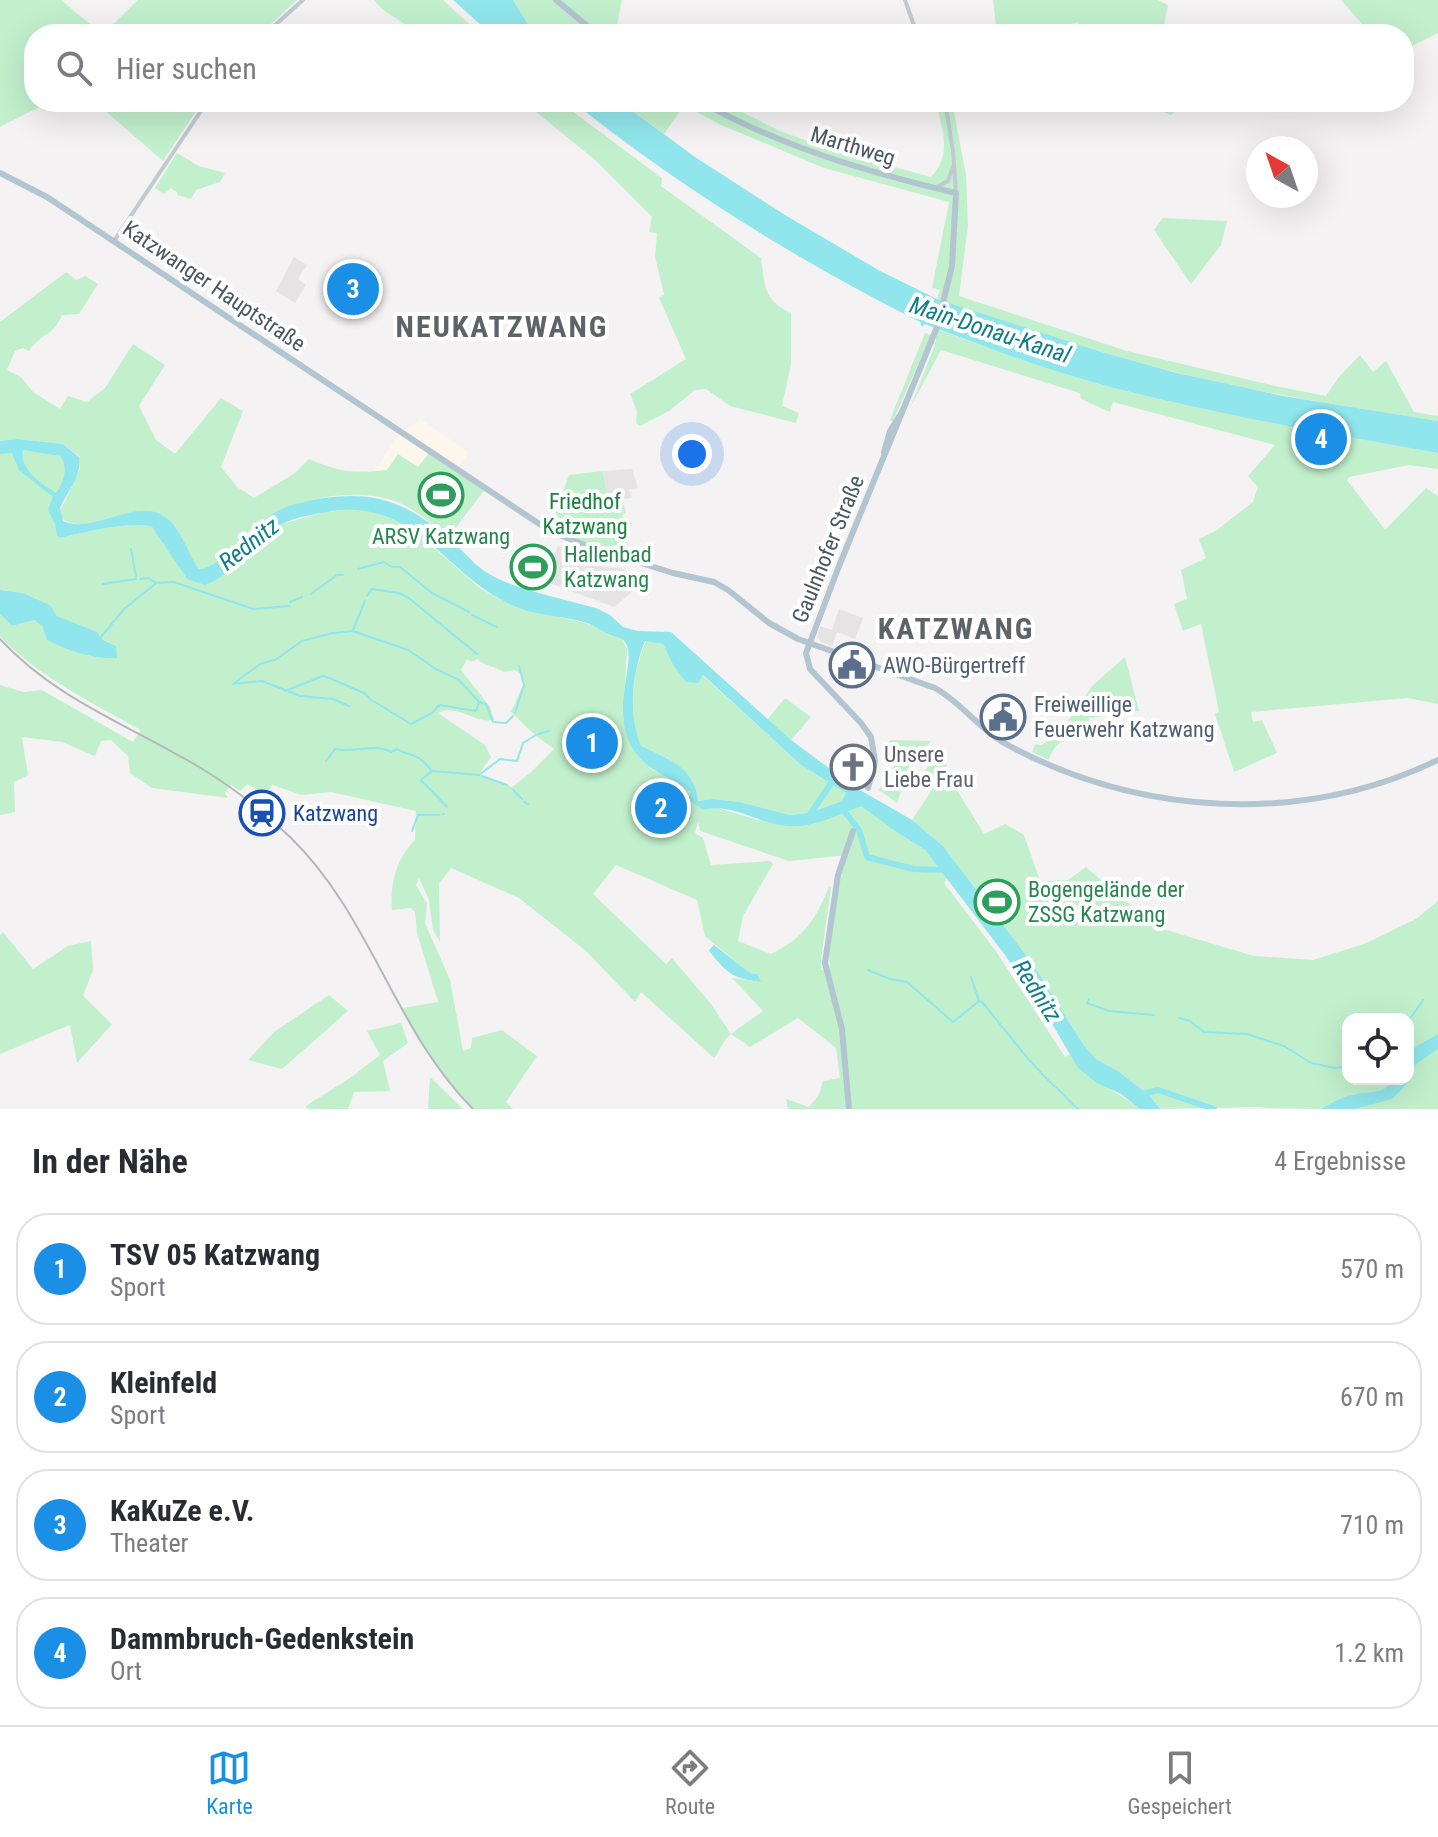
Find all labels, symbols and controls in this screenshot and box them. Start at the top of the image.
search box [24,24,1414,112]
icon: search [52,46,96,90]
text: Hier suchen [116,51,257,86]
street label: Marthweg [808,121,898,171]
north arrow [1246,136,1318,208]
street label: Katzwanger Hauptstraße [118,216,310,356]
pin: 3 [327,259,379,319]
water label: Main-Donau-Kanal [906,291,1074,369]
district label: NEUKATZWANG [396,309,608,344]
pin: 4 [1295,409,1347,469]
your location [672,434,712,474]
sports icon: ARSV Katzwang [417,471,465,519]
street label: Gaulnhofer Straße [787,472,869,626]
park label: Friedhof Katzwang [542,489,628,539]
water label: Rednitz [213,511,285,576]
place label: ARSV Katzwang [372,524,510,549]
place label: Hallenbad Katzwang [564,542,652,592]
sports icon: Hallenbad Katzwang [509,543,557,591]
district label: KATZWANG [878,611,1034,646]
public building icon: AWO-Bürgertreff [828,641,876,689]
place label: AWO-Bürgertreff [883,653,1025,678]
place label: Freiweillige Feuerwehr Katzwang [1034,692,1215,742]
public building icon: Freiweillige Feuerwehr Katzwang [979,693,1027,741]
pin: 1 [566,713,618,773]
place label: Unsere Liebe Frau [884,742,974,792]
church icon: Unsere Liebe Frau [829,743,877,791]
pin: 2 [635,778,687,838]
station icon: Katzwang [238,789,286,837]
place label: Katzwang [293,801,378,826]
place label: Bogengelände der ZSSG Katzwang [1028,877,1185,927]
sports icon: Bogengelände der ZSSG Katzwang [973,878,1021,926]
water label: Rednitz [1007,955,1068,1028]
map controls [1342,1013,1414,1085]
button: locate [1342,1013,1414,1085]
text: In der Nähe [32,1141,188,1181]
text: 4 Ergebnisse [1274,1146,1406,1176]
text: TSV 05 Katzwang [110,1237,320,1272]
text: 1 [53,1254,67,1284]
text: 570 m [1340,1254,1404,1284]
text: Sport [110,1272,166,1302]
text: Kleinfeld [110,1365,217,1400]
text: 2 [53,1382,67,1412]
text: 670 m [1340,1382,1404,1412]
text: Sport [110,1400,166,1430]
text: KaKuZe e.V. [110,1493,255,1528]
text: 3 [53,1510,67,1540]
text: 710 m [1340,1510,1404,1540]
text: Theater [110,1528,189,1558]
text: Dammbruch-Gedenkstein [110,1621,414,1656]
text: 4 [53,1638,67,1668]
text: 1.2 km [1334,1638,1404,1668]
text: Ort [110,1656,142,1686]
tab: Karte [206,1746,253,1819]
tab: Route [665,1746,715,1819]
tab: Gespeichert [1127,1746,1232,1819]

